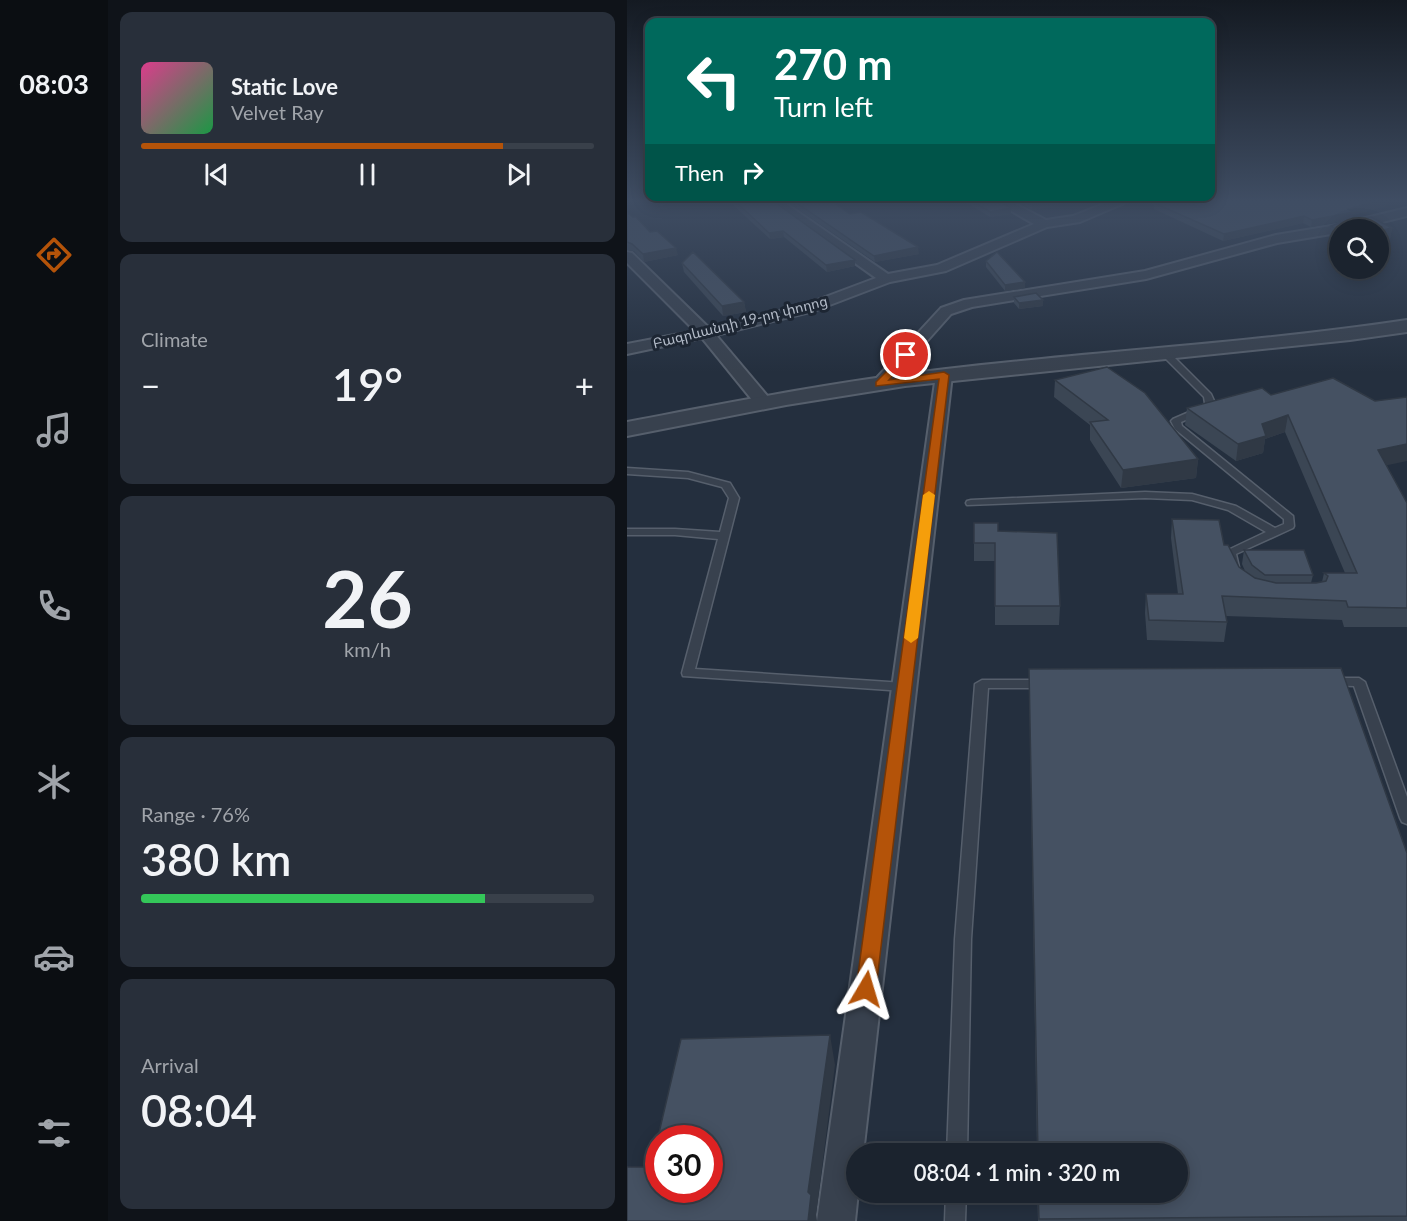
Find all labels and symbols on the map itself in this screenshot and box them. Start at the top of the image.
street label: Բագրևանդի 19-րդ փողոց [651,292,829,351]
pin [880,329,931,380]
position arrow [834,957,898,1021]
speed limit sign: 30 [645,1125,723,1203]

